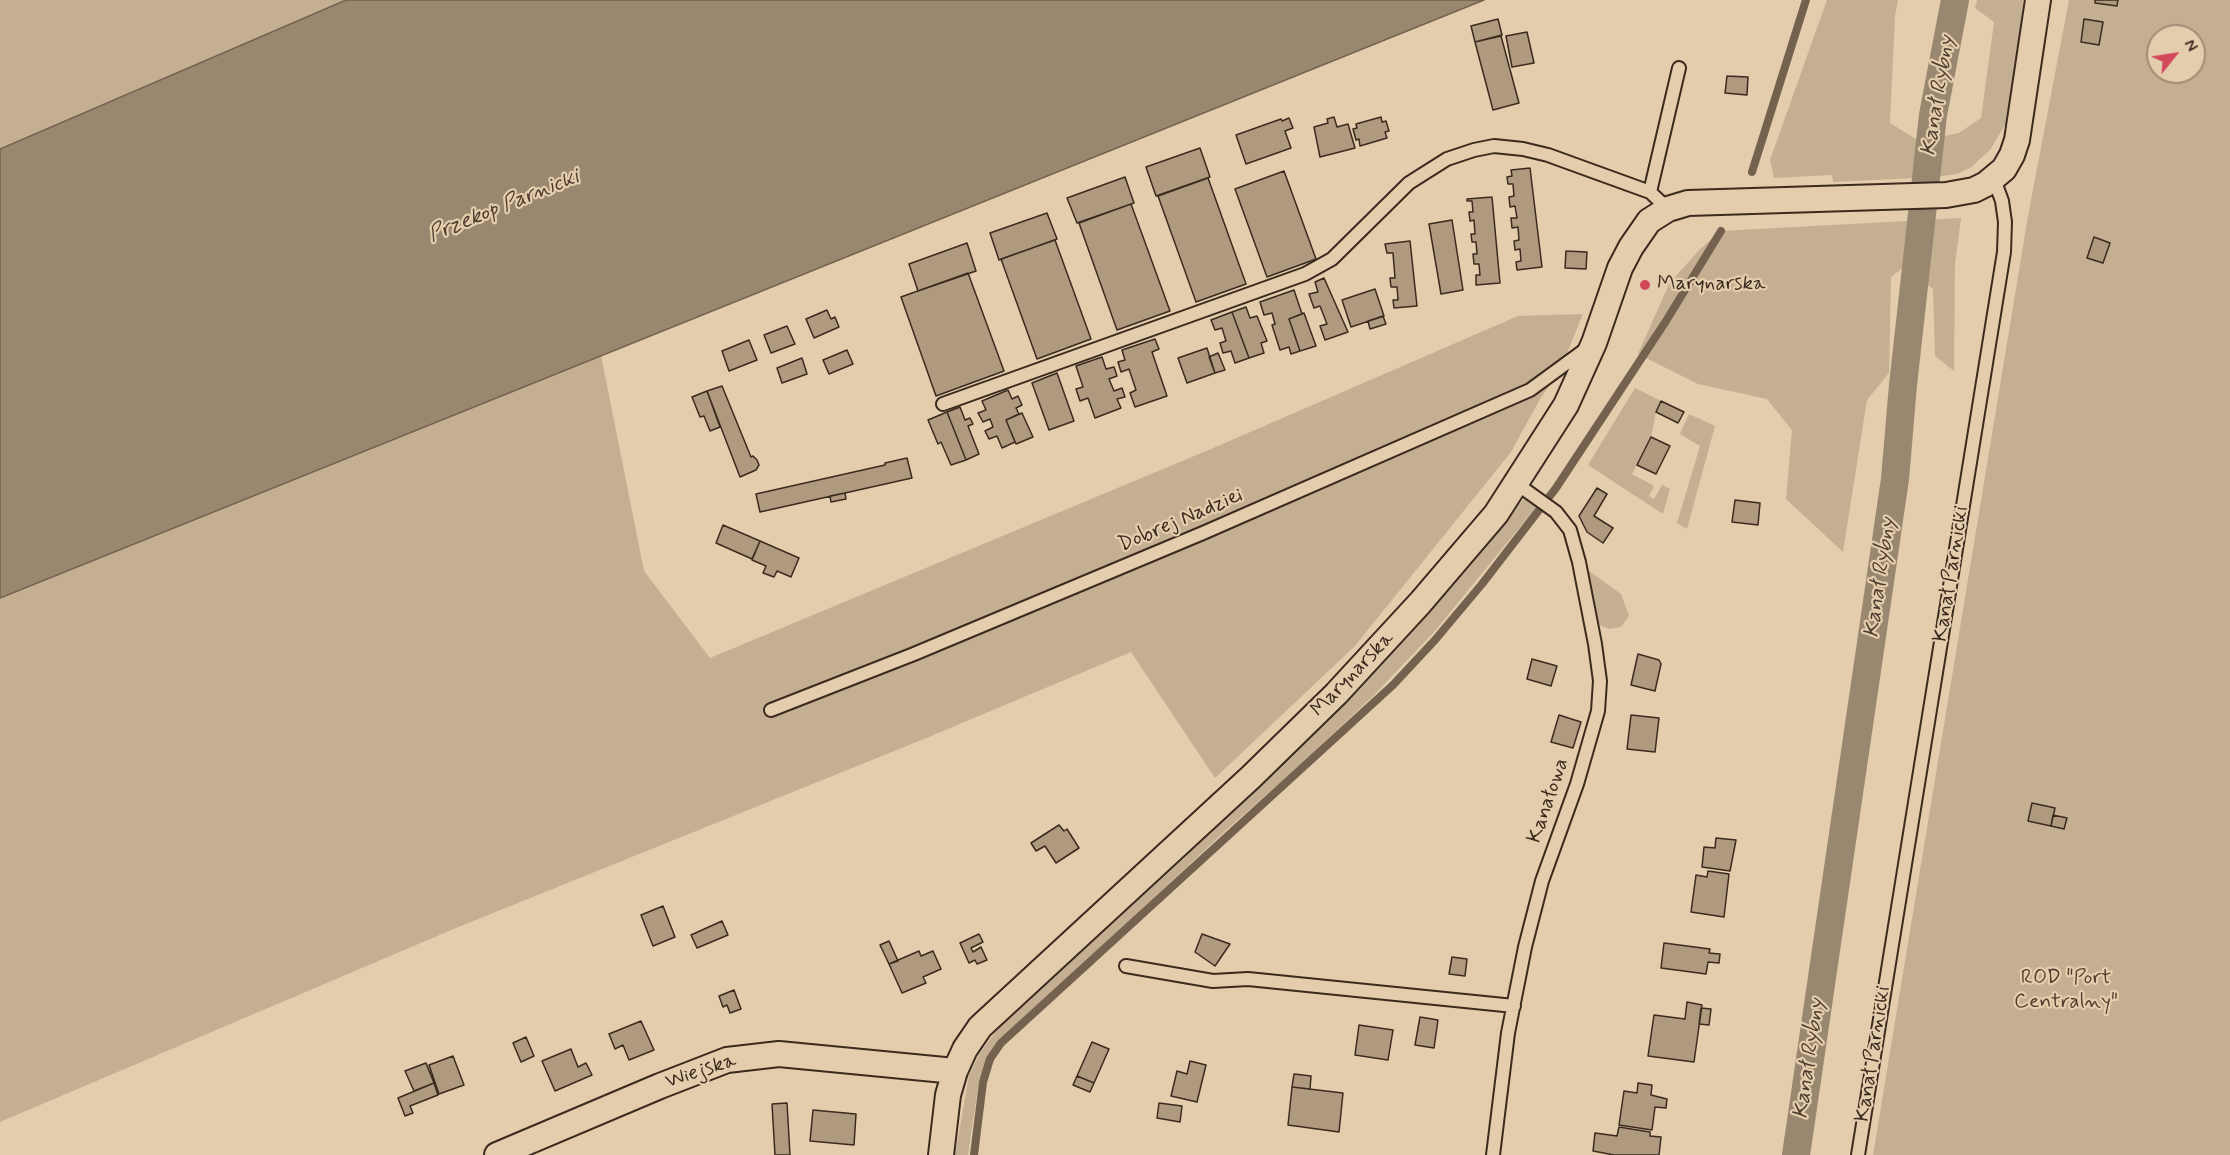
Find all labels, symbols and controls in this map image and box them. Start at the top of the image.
north arrow [2146,24,2206,84]
water label: Kanał Rybny [1917,34,1961,158]
text: N [2179,36,2202,56]
water label: Przekop Parnicki [425,165,583,249]
place label: Marynarska [1657,272,1766,298]
marker: Marynarska [1638,278,1652,292]
street label: Dobrej Nadziei [1115,483,1247,559]
street label: Kanał Parnicki [1929,504,1975,644]
water label: Kanał Rybny [1860,516,1902,640]
street label: Marynarska [1306,627,1400,723]
street label: Kanałowa [1523,755,1575,847]
park label: ROD "Port Centralny" [2014,966,2118,1016]
street label: Kanał Parnicki [1851,984,1897,1124]
water label: Kanał Rybny [1789,997,1831,1121]
street label: Wiejska [662,1049,740,1095]

